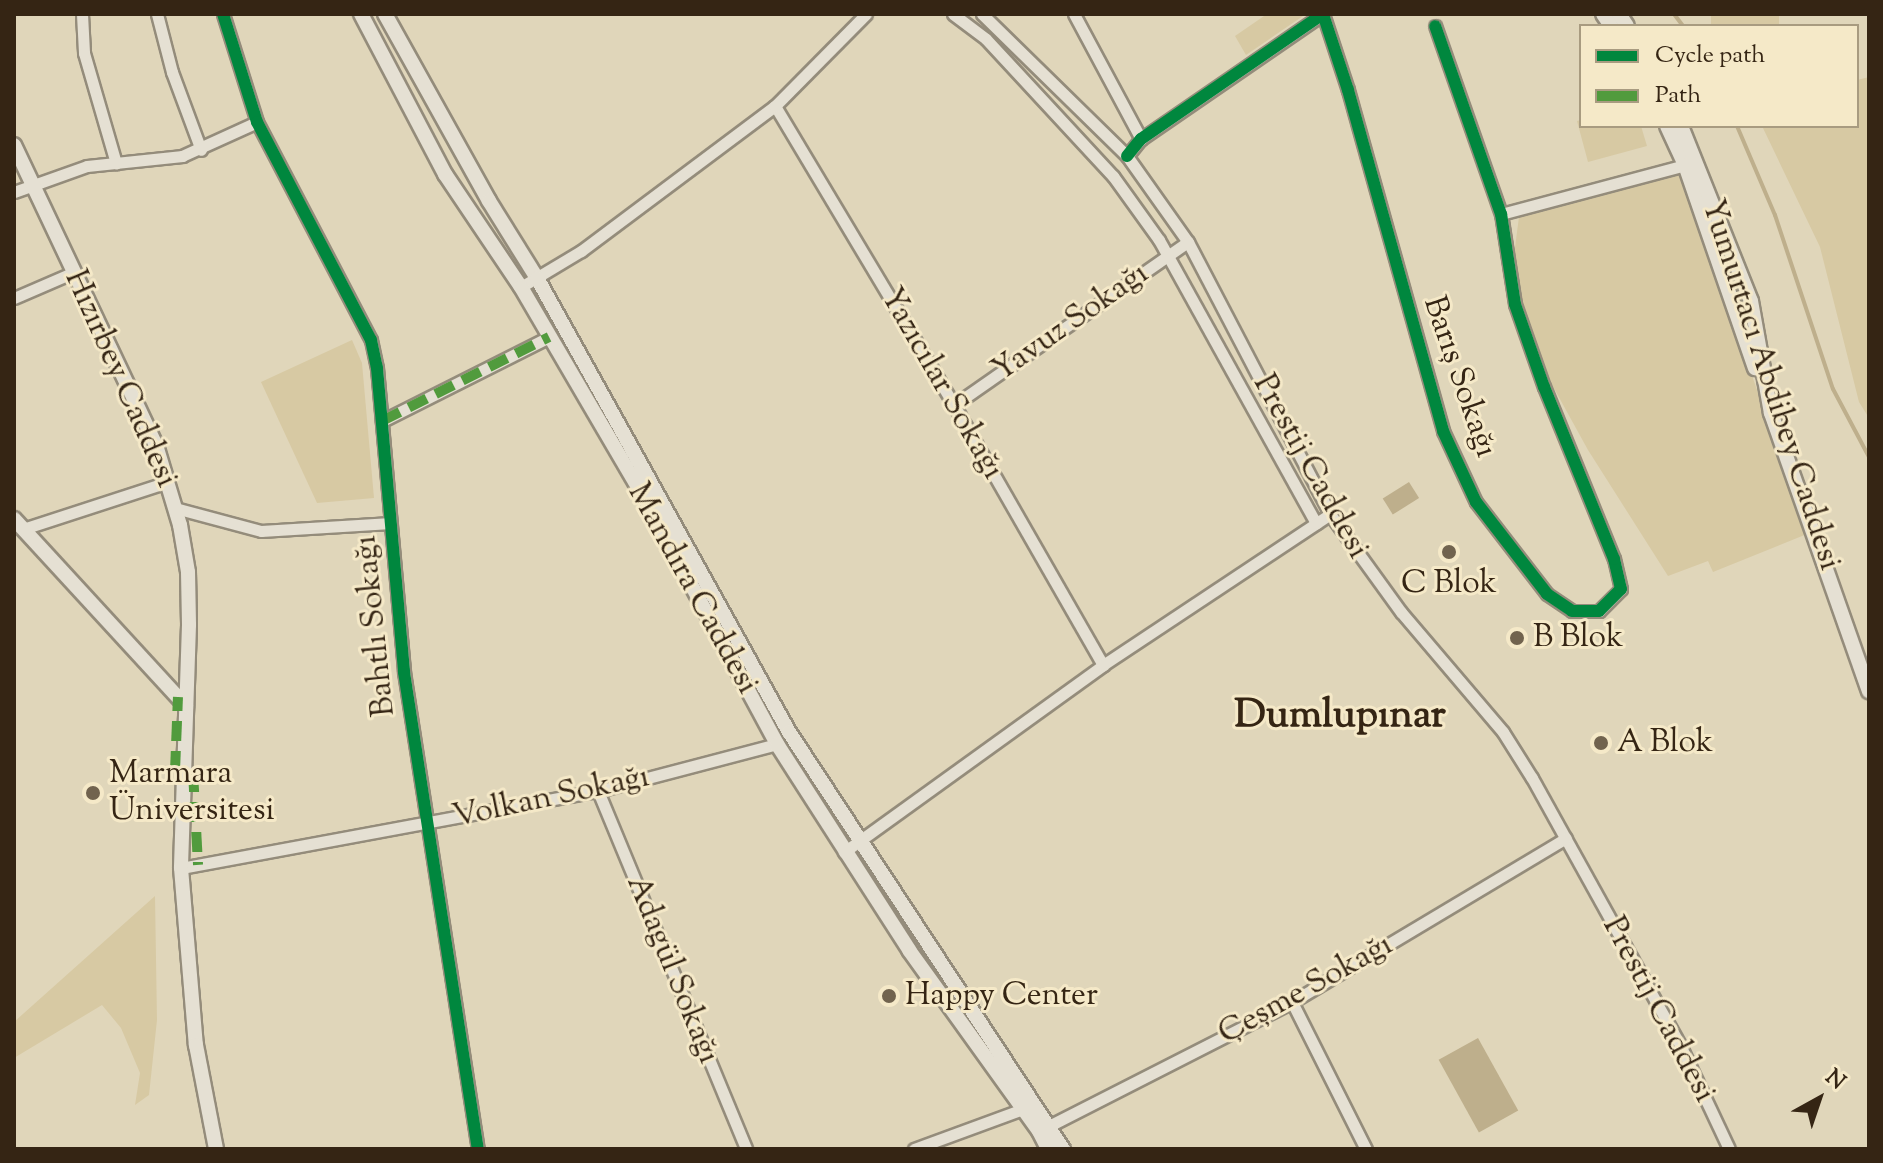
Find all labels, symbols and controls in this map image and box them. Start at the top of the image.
legend [1579,24,1859,128]
text: Cycle path [1655,39,1765,73]
text: Path [1655,79,1701,113]
street label: Yumurtacı Abdibey Caddesi [1692,195,1848,575]
street label: Yavuz Sokağı [986,255,1156,391]
street label: Hızırbey Caddesi [55,265,185,493]
street label: Yazıcılar Sokağı [871,281,1011,487]
street label: Barış Sokağı [1414,291,1504,463]
street label: Prestij Caddesi [1244,368,1376,566]
street label: Mandıra Caddesi [618,477,766,701]
street label: Bahtlı Sokağı [347,533,405,719]
marker: C Blok [1440,543,1458,561]
place label: C Blok [1401,565,1497,603]
place label: B Blok [1533,619,1623,657]
marker: B Blok [1508,629,1526,647]
district label: Dumlupınar [1234,693,1446,741]
place label: A Blok [1617,724,1713,762]
marker: A Blok [1592,734,1610,752]
place label: Marmara Üniversitesi [109,756,275,831]
street label: Volkan Sokağı [449,758,653,838]
marker: Marmara Üniversitesi [84,784,102,802]
street label: Adagül Sokağı [617,870,727,1070]
street label: Prestij Caddesi [1593,911,1723,1109]
street label: Çeşme Sokağı [1212,926,1400,1054]
place label: Happy Center [905,977,1098,1015]
marker: Happy Center [880,987,898,1005]
north arrow [1779,1059,1859,1139]
text: N [1817,1063,1851,1099]

